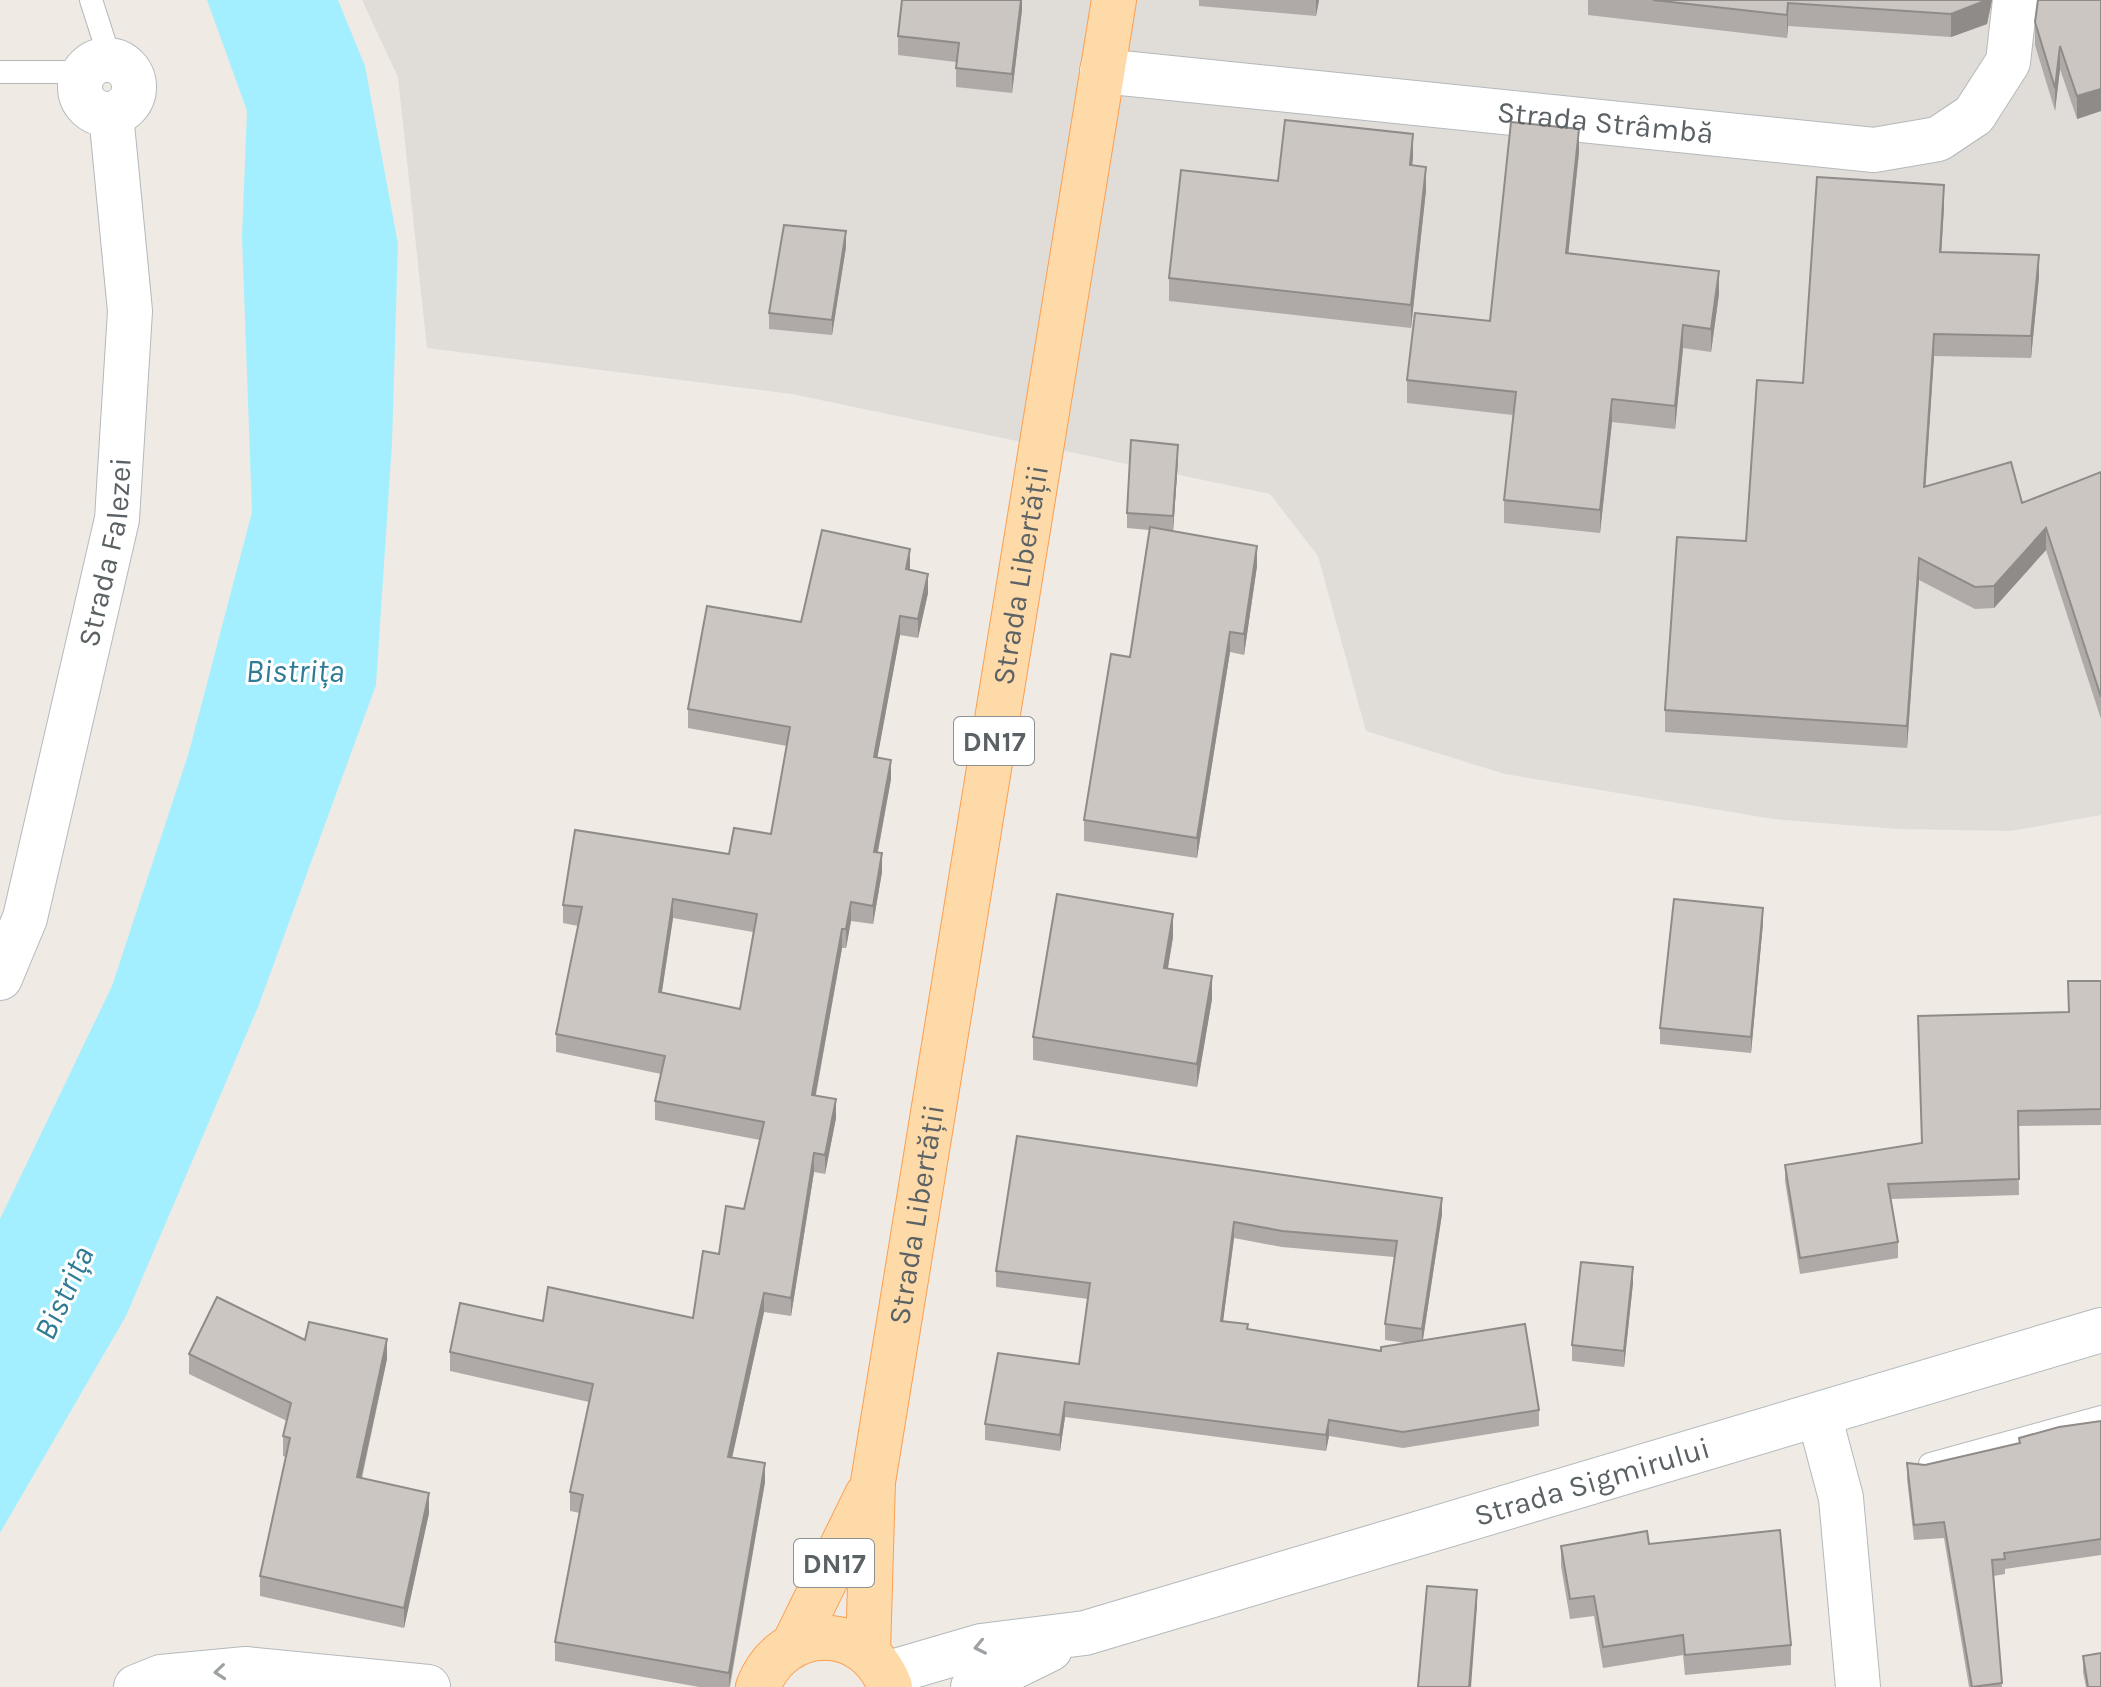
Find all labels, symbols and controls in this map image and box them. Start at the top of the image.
street label: Strada Strâmbă [1495,94,1715,151]
street label: Strada Falezei [70,456,139,650]
street label: Strada Libertății [985,462,1056,688]
water label: Bistrița [245,653,345,690]
road number: DN17 [954,717,1034,765]
street label: Strada Libertății [881,1102,952,1327]
water label: Bistrița [26,1240,102,1346]
street label: Strada Sigmirului [1470,1430,1714,1534]
road number: DN17 [794,1539,874,1587]
one-way arrow [973,1638,987,1655]
one-way arrow [213,1663,226,1680]

